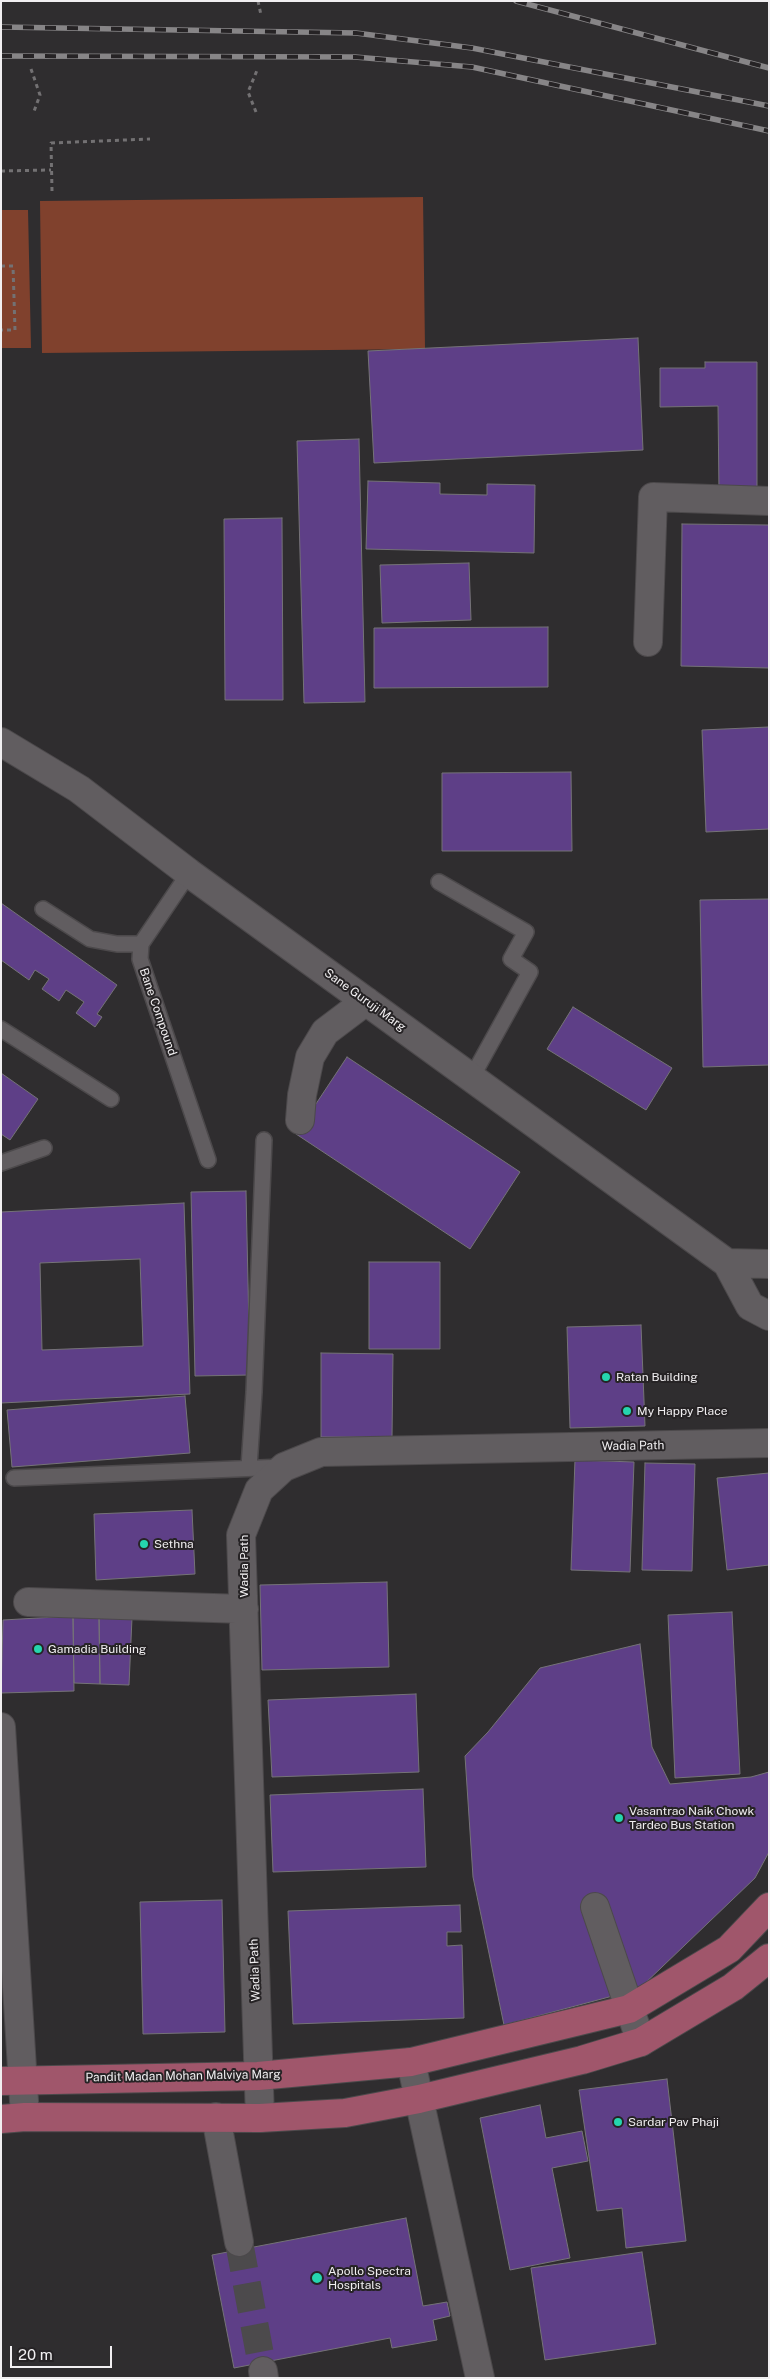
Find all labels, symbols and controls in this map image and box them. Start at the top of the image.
street label: Bane Compound [136,966,180,1058]
street label: Sane Guruji Marg [322,966,408,1034]
place label: Ratan Building [616,1370,698,1384]
marker: Ratan Building [600,1371,612,1383]
place label: My Happy Place [637,1404,727,1418]
marker: My Happy Place [621,1405,633,1417]
street label: Wadia Path [601,1438,665,1454]
street label: Wadia Path [237,1535,251,1597]
place label: Sethna [154,1537,194,1551]
marker: Sethna [138,1538,150,1550]
place label: Gamadia Building [48,1642,146,1656]
marker: Gamadia Building [32,1643,44,1655]
place label: Vasantrao Naik Chowk Tardeo Bus Station [629,1804,754,1832]
marker: Vasantrao Naik Chowk Tardeo Bus Station [613,1812,625,1824]
street label: Wadia Path [247,1938,263,2002]
street label: Pandit Madan Mohan Malviya Marg [85,2067,281,2085]
place label: Sardar Pav Phaji [628,2115,719,2129]
marker: Sardar Pav Phaji [612,2116,624,2128]
place label: Apollo Spectra Hospitals [328,2264,411,2292]
marker: Apollo Spectra Hospitals [310,2271,324,2285]
scale bar [12,2336,115,2368]
text: 20 m [18,2346,53,2363]

